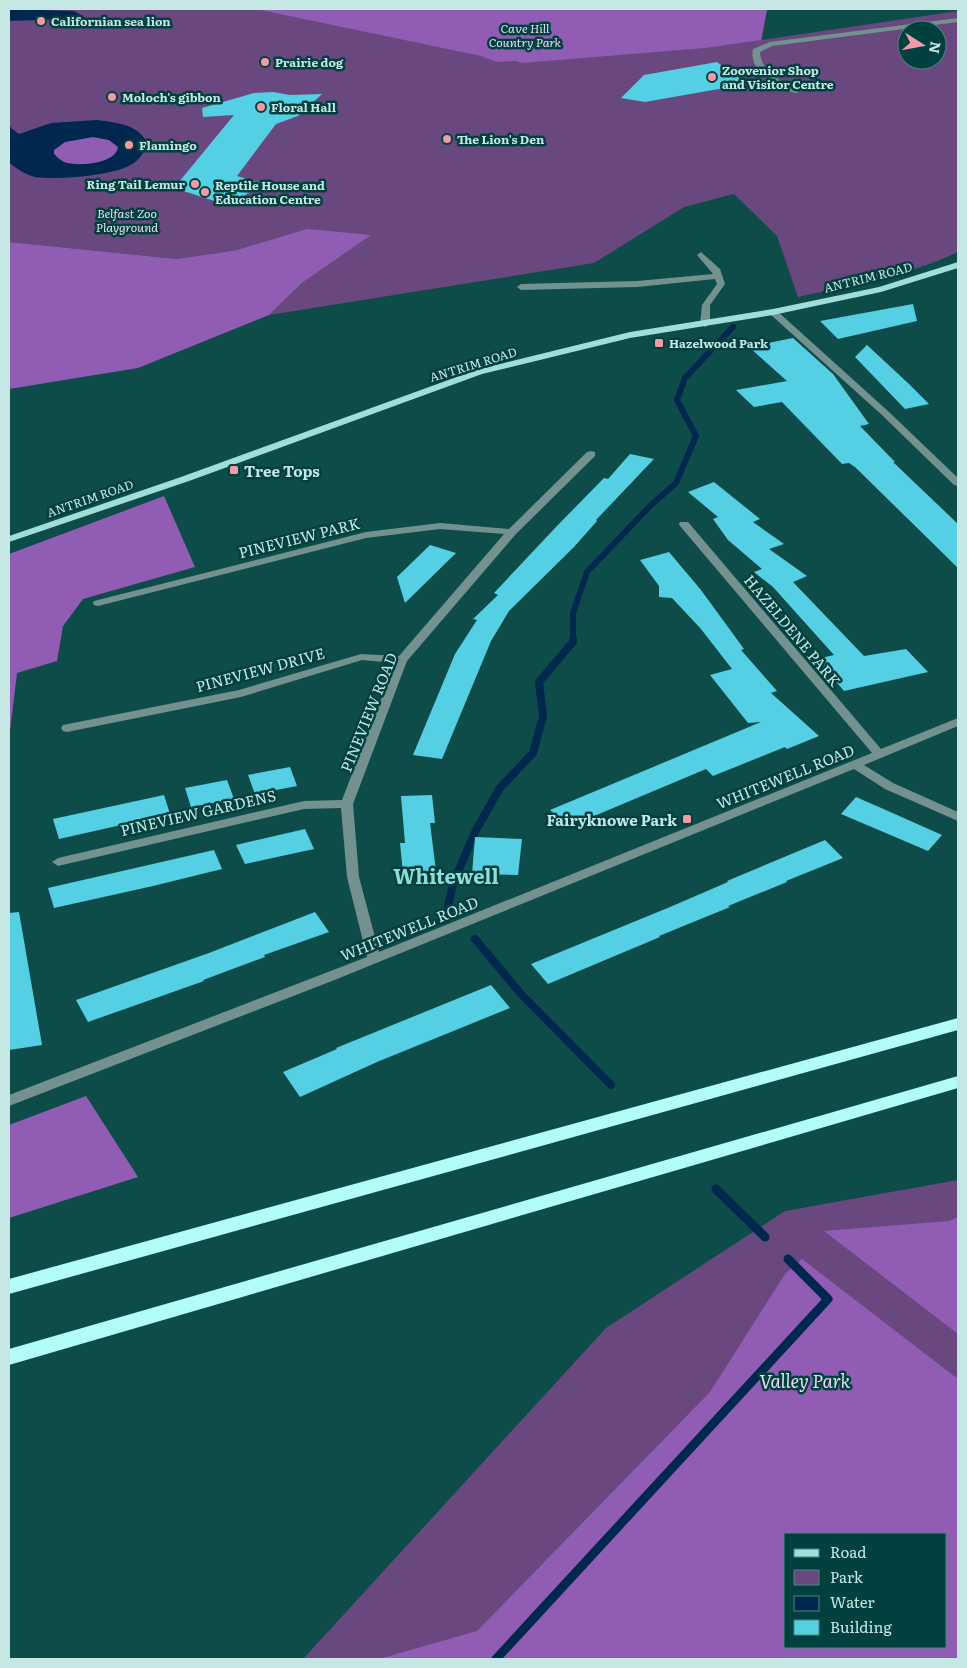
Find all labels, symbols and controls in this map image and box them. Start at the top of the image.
place label: Californian sea lion [51,12,171,30]
marker: Californian sea lion [35,15,47,27]
park label: Cave Hill Country Park [489,19,562,51]
north arrow [897,20,947,70]
text: N [925,40,947,56]
place label: Prairie dog [275,53,344,71]
marker: Prairie dog [259,56,271,68]
place label: Zoovenior Shop and Visitor Centre [722,61,834,93]
marker: Zoovenior Shop and Visitor Centre [706,71,718,83]
place label: Moloch's gibbon [122,88,221,106]
marker: Moloch's gibbon [106,91,118,103]
place label: Floral Hall [271,98,337,116]
marker: Floral Hall [255,101,267,113]
place label: The Lion's Den [457,130,545,148]
marker: The Lion's Den [441,133,453,145]
place label: Flamingo [139,136,197,154]
marker: Flamingo [123,139,135,151]
place label: Ring Tail Lemur [86,175,185,193]
place label: Reptile House and Education Centre [215,176,325,208]
marker: Ring Tail Lemur [189,178,201,190]
marker: Reptile House and Education Centre [199,186,211,198]
park label: Belfast Zoo Playground [96,204,158,236]
street label: ANTRIM ROAD [822,257,914,297]
place label: Hazelwood Park [669,334,769,352]
marker: Hazelwood Park [653,337,665,349]
street label: ANTRIM ROAD [427,342,519,386]
place label: Tree Tops [244,459,320,482]
marker: Tree Tops [228,464,240,476]
street label: ANTRIM ROAD [44,475,136,521]
street label: PINEVIEW PARK [236,511,363,563]
street label: HAZELDENE PARK [739,569,847,692]
street label: PINEVIEW DRIVE [193,641,327,697]
street label: PINEVIEW ROAD [334,649,402,775]
street label: WHITEWELL ROAD [712,738,858,814]
street label: PINEVIEW GARDENS [118,783,278,841]
place label: Fairyknowe Park [546,808,678,831]
marker: Fairyknowe Park [681,813,693,825]
district label: Whitewell [393,860,499,890]
street label: WHITEWELL ROAD [336,890,482,966]
park label: Valley Park [760,1367,851,1394]
legend [784,1533,947,1648]
text: Road [830,1540,866,1563]
text: Park [830,1565,864,1588]
text: Water [830,1590,875,1613]
text: Building [830,1615,892,1638]

